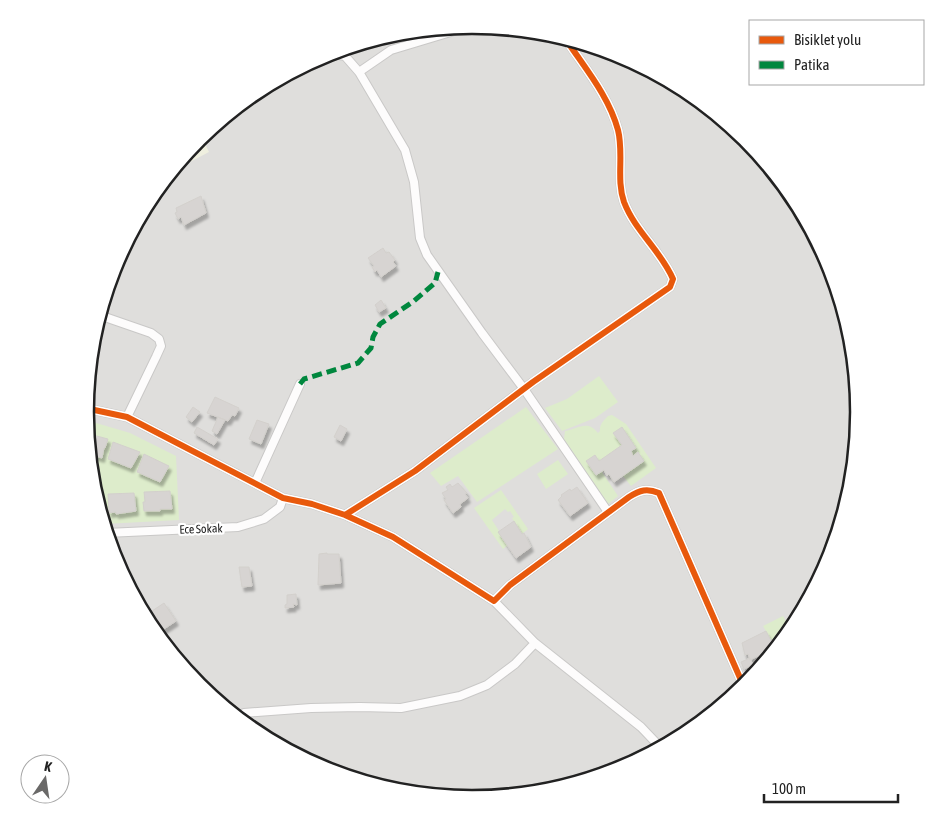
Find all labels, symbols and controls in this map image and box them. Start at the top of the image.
legend [749,20,924,85]
text: Bisiklet yolu [794,31,861,48]
text: Patika [794,56,829,73]
street label: Ece Sokak [179,521,224,537]
north arrow [20,754,70,804]
text: K [43,758,53,775]
scale bar [764,772,898,804]
text: 100 m [772,780,806,797]

